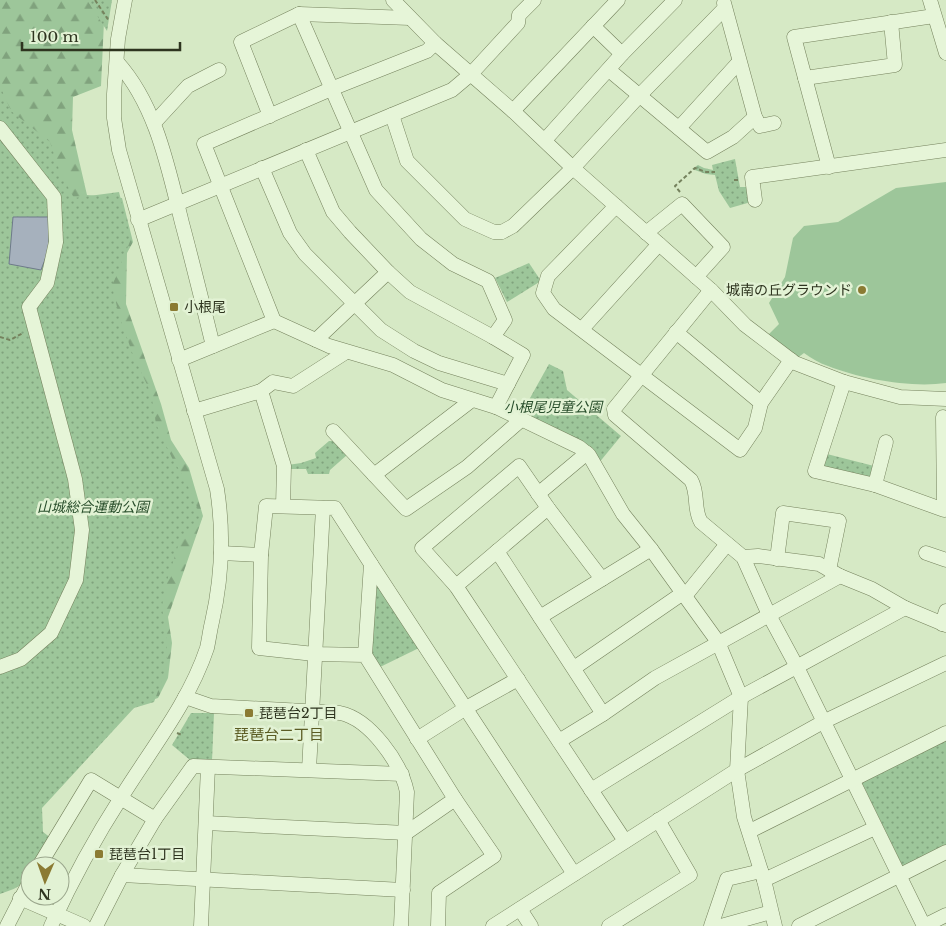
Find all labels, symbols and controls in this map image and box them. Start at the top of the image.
scale bar [22,20,180,52]
text: 100 m [30,27,79,46]
place label: 城南の丘グラウンド [726,281,852,299]
marker: 城南の丘グラウンド [856,284,868,296]
place label: 小根尾 [184,298,226,316]
marker: 小根尾 [168,301,180,313]
park label: 小根尾児童公園 [504,398,604,416]
park label: 山城総合運動公園 [37,498,151,516]
place label: 琵琶台2丁目 [259,704,338,722]
marker: 琵琶台2丁目 [243,707,255,719]
district label: 琵琶台二丁目 [234,725,324,744]
place label: 琵琶台1丁目 [109,845,185,863]
marker: 琵琶台1丁目 [93,848,105,860]
north arrow [20,856,70,906]
text: N [38,885,51,903]

